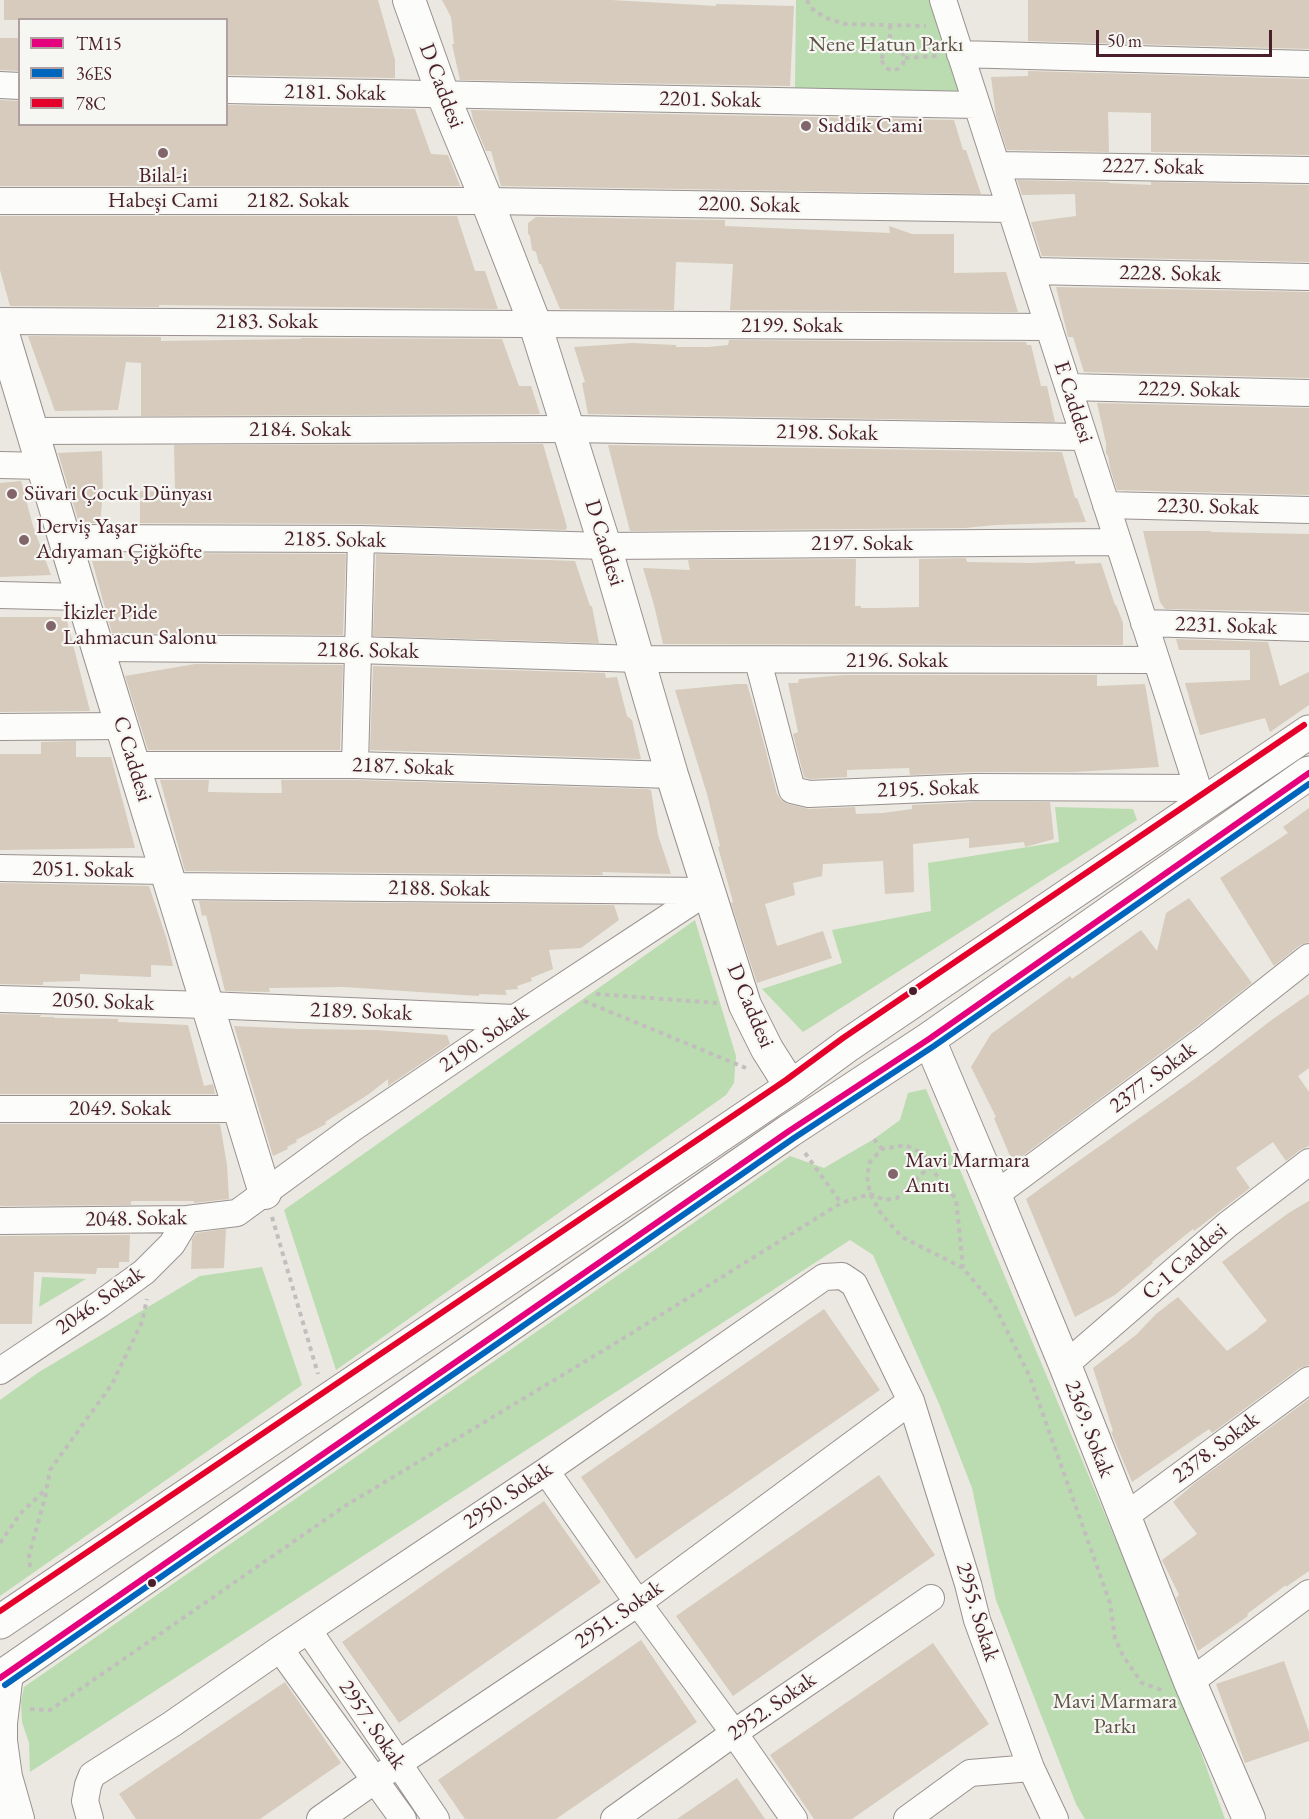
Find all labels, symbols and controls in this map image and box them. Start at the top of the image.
legend [18,18,228,126]
scale bar [1099,18,1274,56]
text: 50 m [1107,29,1142,52]
text: TM15 [76,32,122,55]
park label: Nene Hatun Parkı [809,32,963,58]
street label: D Caddesi [413,40,469,132]
text: 36ES [76,62,112,85]
street label: 2181. Sokak [284,79,386,107]
street label: 2201. Sokak [659,86,761,114]
text: 78C [76,92,106,115]
place label: Sıddık Cami [818,113,923,139]
marker: Sıddık Cami [799,119,813,133]
marker: Bilal-i Habeşi Cami [156,146,170,160]
street label: 2227. Sokak [1102,153,1204,181]
place label: Bilal-i Habeşi Cami [108,163,218,214]
street label: 2182. Sokak [247,188,349,214]
street label: 2200. Sokak [698,191,800,219]
street label: 2228. Sokak [1119,260,1221,288]
street label: 2183. Sokak [216,309,318,335]
street label: 2199. Sokak [741,313,843,339]
street label: E Caddesi [1047,358,1099,446]
street label: 2229. Sokak [1138,376,1240,404]
street label: 2184. Sokak [249,417,351,443]
street label: 2198. Sokak [776,419,878,447]
place label: Süvari Çocuk Dünyası [24,481,212,507]
marker: Süvari Çocuk Dünyası [5,487,19,501]
street label: 2230. Sokak [1157,493,1259,521]
street label: D Caddesi [578,497,630,589]
place label: Derviş Yaşar Adıyaman Çiğköfte [36,514,202,566]
street label: 2185. Sokak [284,526,386,554]
street label: 2197. Sokak [811,531,913,557]
marker: Derviş Yaşar Adıyaman Çiğköfte [17,533,31,547]
place label: İkizler Pide Lahmacun Salonu [63,600,217,652]
street label: 2231. Sokak [1175,611,1277,641]
marker: İkizler Pide Lahmacun Salonu [44,619,58,633]
street label: 2186. Sokak [317,637,419,665]
street label: 2196. Sokak [846,648,948,674]
street label: C Caddesi [107,713,157,805]
street label: 2187. Sokak [352,752,454,782]
street label: 2195. Sokak [877,774,979,804]
street label: 2051. Sokak [32,856,134,884]
street label: 2188. Sokak [388,875,490,903]
street label: D Caddesi [721,960,779,1052]
unlabelled marker [907,985,919,997]
street label: 2050. Sokak [52,987,154,1017]
street label: 2189. Sokak [310,997,412,1027]
street label: 2190. Sokak [434,1000,534,1078]
street label: 2377. Sokak [1104,1037,1202,1119]
street label: 2049. Sokak [69,1096,171,1122]
place label: Mavi Marmara Anıtı [905,1148,1030,1200]
marker: Mavi Marmara Anıtı [886,1167,900,1181]
street label: 2048. Sokak [85,1205,187,1233]
street label: C-1 Caddesi [1137,1218,1233,1306]
street label: 2046. Sokak [51,1261,149,1341]
street label: 2369. Sokak [1058,1377,1120,1481]
street label: 2378. Sokak [1167,1407,1265,1489]
street label: 2950. Sokak [458,1457,558,1535]
street label: 2955. Sokak [949,1559,1005,1665]
street label: 2951. Sokak [570,1575,668,1655]
unlabelled marker [146,1577,158,1589]
street label: 2952. Sokak [723,1667,821,1747]
street label: 2957. Sokak [333,1675,411,1775]
park label: Mavi Marmara Parkı [1053,1689,1177,1741]

